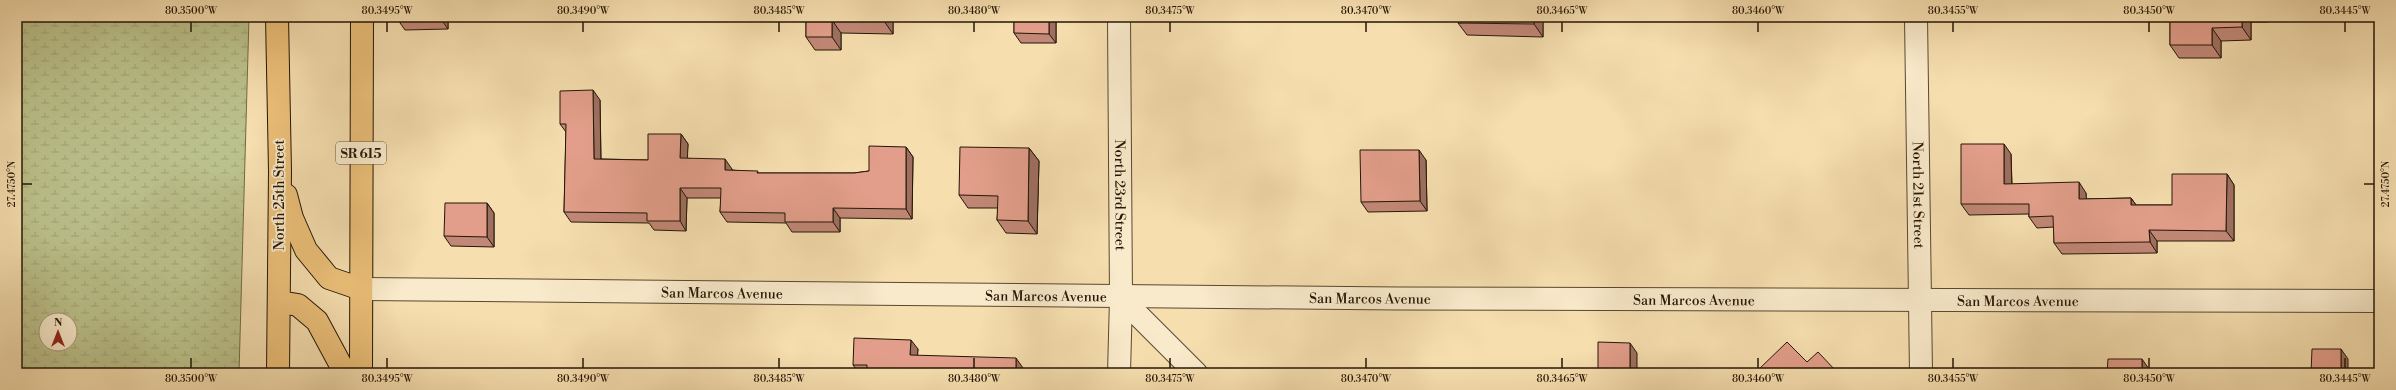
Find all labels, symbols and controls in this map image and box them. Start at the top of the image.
text: 80.3500°W [165,5,218,17]
text: 80.3495°W [362,5,413,17]
text: 80.3490°W [557,5,610,17]
text: 80.3485°W [754,5,805,17]
text: 80.3480°W [948,5,1001,17]
text: 80.3475°W [1145,5,1196,17]
text: 80.3470°W [1341,5,1392,17]
text: 80.3465°W [1537,5,1588,17]
text: 80.3460°W [1732,5,1785,17]
text: 80.3455°W [1928,5,1979,17]
text: 80.3450°W [2123,5,2176,17]
text: 80.3445°W [2319,5,2371,17]
street label: North 25th Street [271,139,289,250]
street label: North 23rd Street [1110,139,1129,251]
street label: North 21st Street [1908,141,1927,249]
road number: SR 615 [336,142,386,164]
text: 27.4750°N [6,160,18,207]
text: 27.4750°N [2380,160,2392,207]
street label: San Marcos Avenue [661,284,783,304]
street label: San Marcos Avenue [985,287,1107,306]
street label: San Marcos Avenue [1309,290,1431,309]
street label: San Marcos Avenue [1633,292,1755,310]
street label: San Marcos Avenue [1957,293,2079,311]
north arrow [38,312,78,352]
text: N [54,316,63,330]
text: 80.3500°W [165,373,218,385]
text: 80.3495°W [362,373,413,385]
text: 80.3490°W [557,373,610,385]
text: 80.3485°W [754,373,805,385]
text: 80.3480°W [948,373,1001,385]
text: 80.3475°W [1145,373,1196,385]
text: 80.3470°W [1341,373,1392,385]
text: 80.3465°W [1537,373,1588,385]
text: 80.3460°W [1732,373,1785,385]
text: 80.3455°W [1928,373,1979,385]
text: 80.3450°W [2123,373,2176,385]
text: 80.3445°W [2319,373,2371,385]

